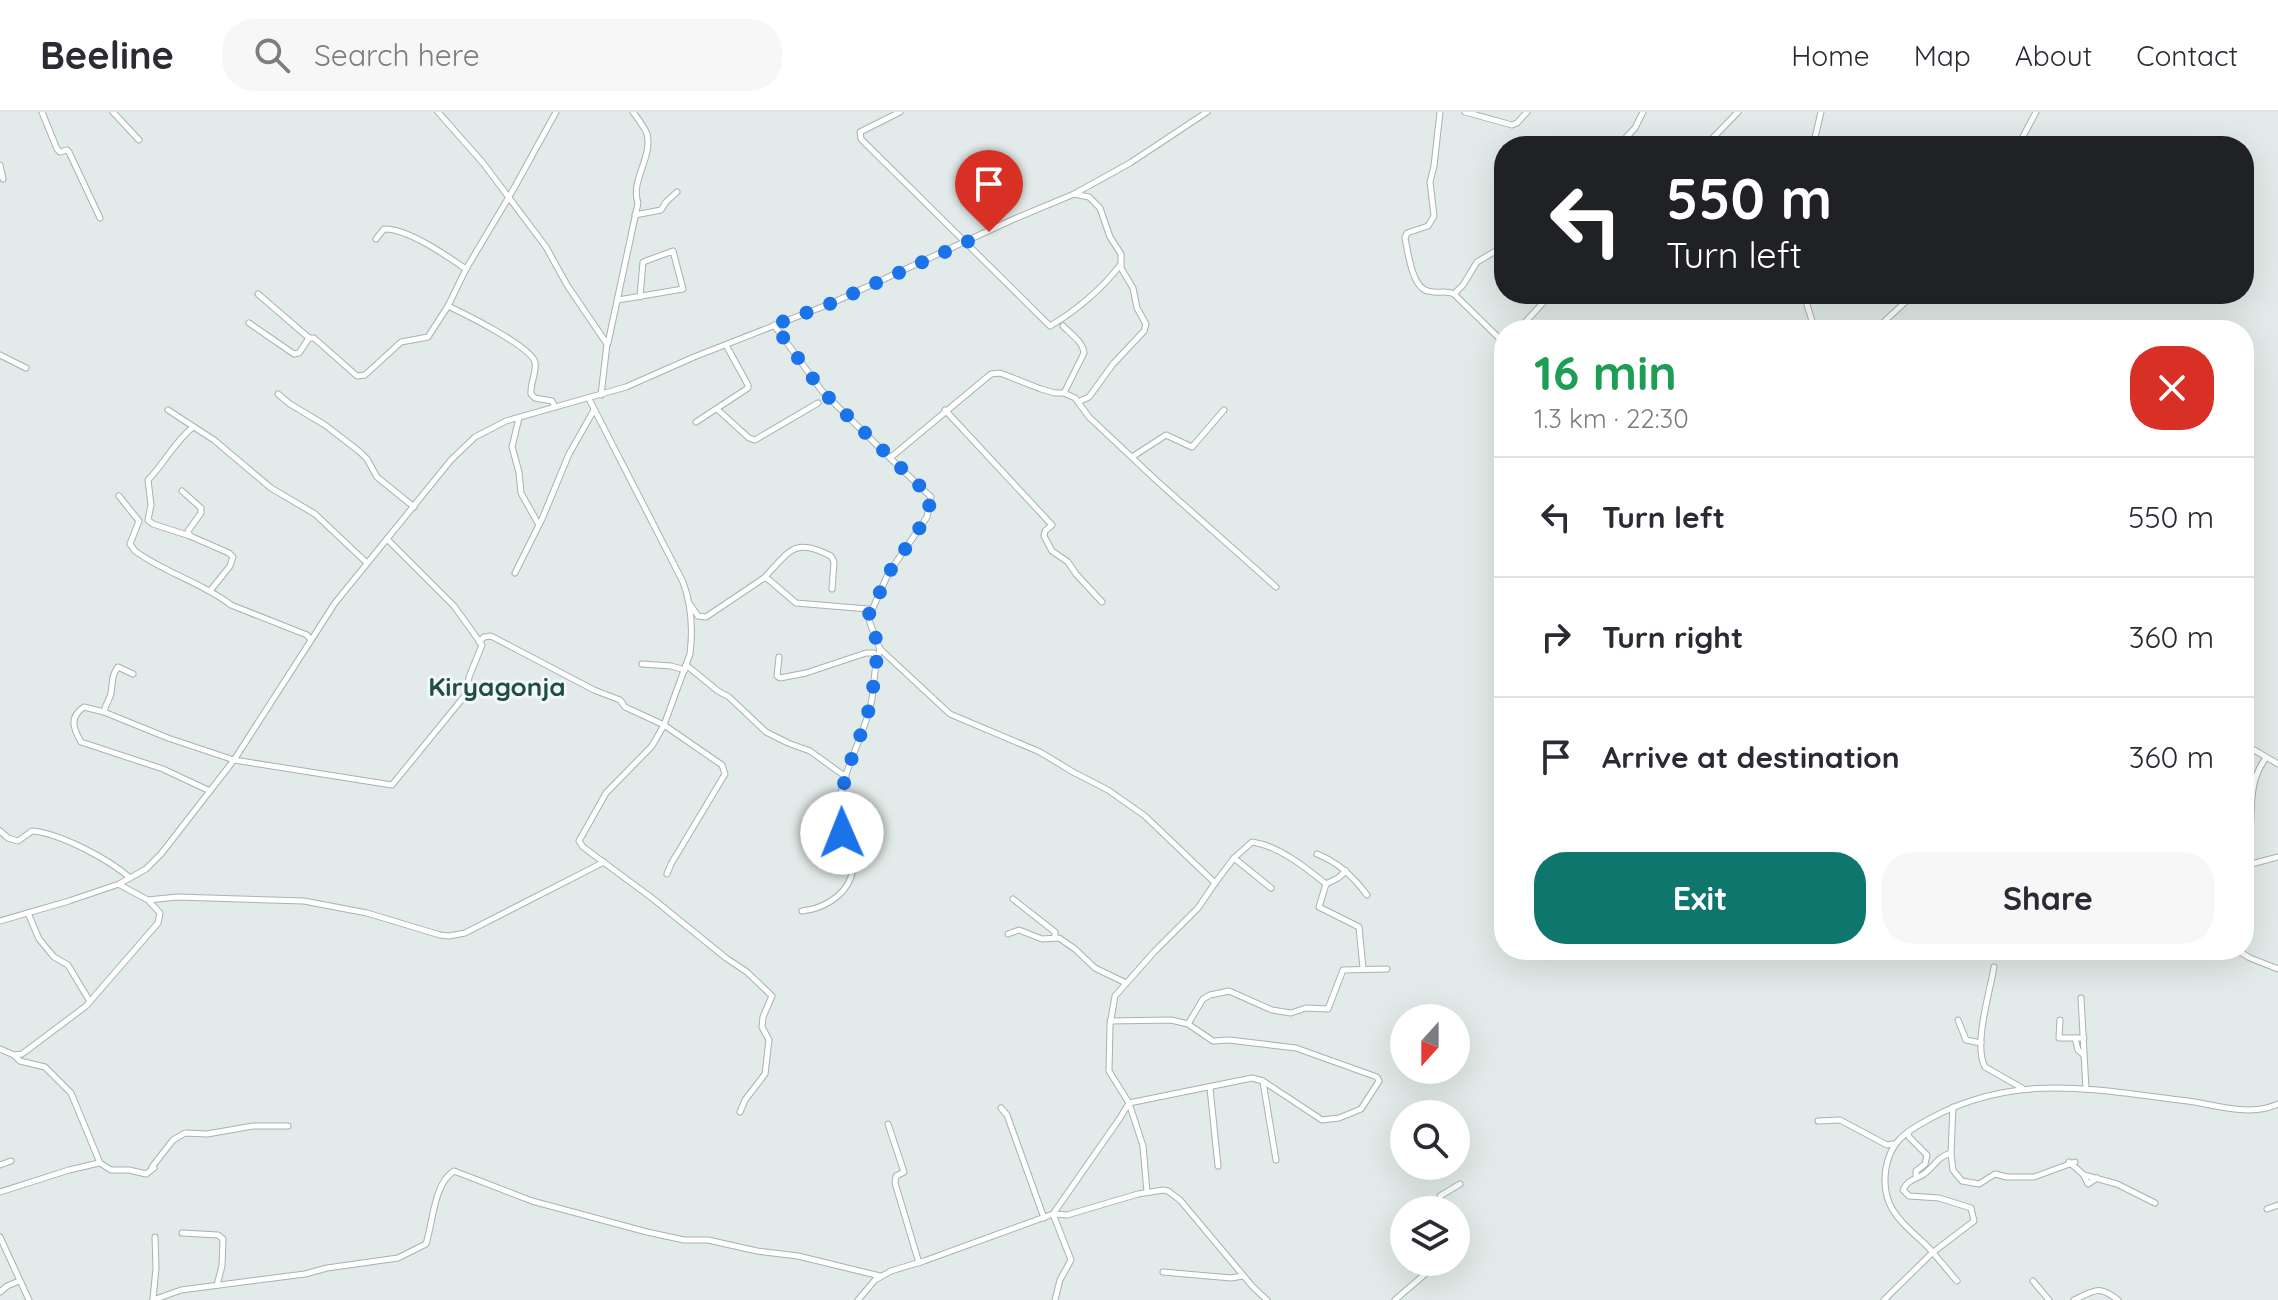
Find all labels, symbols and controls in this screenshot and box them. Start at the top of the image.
search box [222,19,782,91]
text: Beeline [40,31,174,79]
icon: search [250,33,294,77]
text: Search here [314,36,480,74]
text: Home [1791,38,1870,73]
text: Map [1914,38,1971,73]
text: About [2015,38,2092,73]
text: Contact [2136,38,2238,73]
pin [955,150,1023,232]
icon: arrive [967,162,1011,206]
text: 550 m [1666,163,1832,233]
icon: left [1534,168,1638,272]
text: Turn left [1666,232,1802,277]
text: 16 min [1534,342,1677,402]
button: close [2130,346,2214,430]
text: 1.3 km · 22:30 [1534,402,1689,435]
icon: left [1534,495,1578,539]
text: Turn left [1602,498,1725,536]
text: 550 m [2128,498,2214,536]
icon: right [1534,615,1578,659]
text: Turn right [1602,618,1743,656]
text: 360 m [2129,618,2214,656]
district label: Kiryagonja [428,670,566,703]
icon: arrive [1534,735,1578,779]
text: Arrive at destination [1602,738,1900,776]
text: 360 m [2129,738,2214,776]
position arrow [800,791,884,875]
button: Exit [1534,852,1866,944]
button: Share [1882,852,2214,944]
north arrow [1390,1004,1470,1084]
map controls [1390,1004,1470,1276]
button: search [1390,1100,1470,1180]
button: layers [1390,1196,1470,1276]

